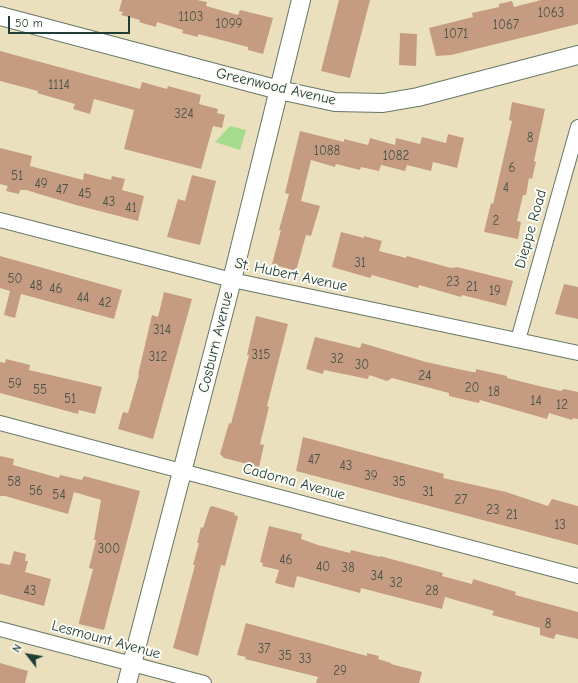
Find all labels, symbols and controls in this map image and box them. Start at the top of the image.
house number: 1063 [538,5,564,21]
scale bar [10,8,132,34]
house number: 1103 [179,9,203,25]
text: 50 m [15,16,43,30]
house number: 1099 [216,16,242,32]
house number: 1067 [493,17,519,33]
house number: 1071 [444,26,468,42]
street label: Greenwood Avenue [214,64,338,110]
house number: 1114 [48,77,70,93]
house number: 324 [174,106,194,122]
house number: 8 [527,130,533,146]
house number: 1088 [314,143,340,159]
house number: 1082 [383,148,409,164]
house number: 6 [508,160,516,176]
house number: 51 [11,168,23,184]
house number: 49 [34,176,48,192]
house number: 4 [503,180,509,196]
house number: 47 [56,182,68,198]
house number: 45 [78,186,92,202]
street label: Dieppe Road [511,187,551,271]
house number: 43 [103,194,115,210]
house number: 41 [125,200,137,216]
house number: 2 [493,213,499,229]
street label: St. Hubert Avenue [233,254,349,296]
house number: 31 [354,255,366,271]
house number: 50 [8,271,22,287]
house number: 23 [446,274,460,290]
house number: 48 [30,278,42,294]
house number: 21 [466,279,478,295]
house number: 46 [49,281,63,297]
house number: 19 [489,283,501,299]
street label: Cosburn Avenue [195,289,237,395]
house number: 44 [77,290,89,306]
house number: 42 [98,295,112,311]
house number: 314 [153,322,171,338]
house number: 315 [252,347,270,363]
house number: 312 [149,349,167,365]
house number: 32 [330,351,344,367]
house number: 30 [355,357,369,373]
house number: 24 [418,368,432,384]
house number: 59 [8,376,22,392]
house number: 20 [465,380,479,396]
house number: 55 [33,382,47,398]
house number: 18 [488,384,500,400]
house number: 51 [64,391,76,407]
house number: 14 [530,393,542,409]
house number: 12 [556,397,568,413]
house number: 47 [308,452,320,468]
house number: 43 [340,458,352,474]
street label: Cadorna Avenue [241,460,347,504]
house number: 39 [364,468,378,484]
house number: 58 [7,474,21,490]
house number: 35 [392,474,406,490]
house number: 56 [29,483,43,499]
house number: 31 [422,484,434,500]
house number: 54 [52,487,66,503]
house number: 27 [455,492,467,508]
house number: 23 [486,502,500,518]
house number: 21 [506,507,518,523]
house number: 13 [554,517,566,533]
house number: 300 [98,541,120,557]
house number: 46 [279,552,293,568]
house number: 40 [316,559,330,575]
house number: 38 [341,560,355,576]
house number: 34 [371,568,383,584]
house number: 32 [389,575,403,591]
house number: 43 [24,583,36,599]
house number: 28 [425,583,439,599]
house number: 8 [545,616,551,632]
street label: Lesmount Avenue [49,617,163,663]
north arrow [8,635,48,675]
house number: 37 [258,641,270,657]
text: N [10,642,25,655]
house number: 35 [278,648,292,664]
house number: 33 [298,651,312,667]
house number: 29 [333,663,347,679]

